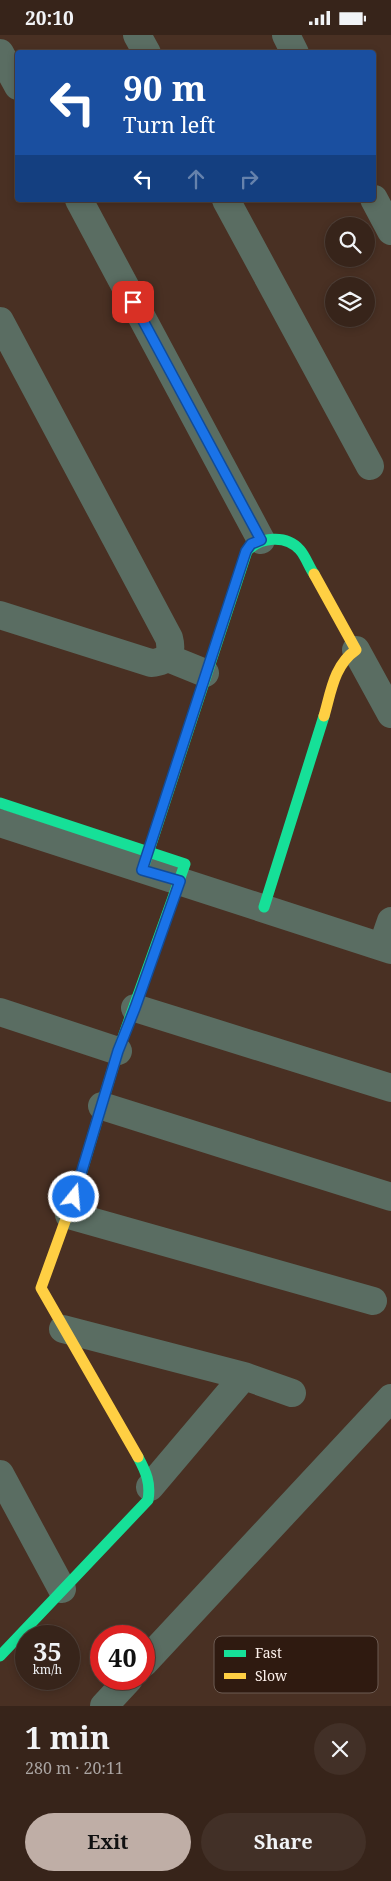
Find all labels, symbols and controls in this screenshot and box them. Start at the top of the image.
text: 20:10 [25,5,74,31]
text: 90 m [123,64,206,111]
icon: left [40,70,105,135]
text: Turn left [123,109,215,139]
icon: left [129,165,157,193]
icon: ahead [182,165,210,193]
icon: right [235,165,263,193]
map controls [325,217,375,327]
button: search [325,217,375,267]
button: layers [325,277,375,327]
pin [112,281,154,323]
icon: arrive [119,288,147,316]
position arrow [47,1170,99,1222]
speed limit sign: 40 [90,1625,155,1690]
text: 35 [33,1634,62,1668]
legend [214,1636,378,1693]
text: Fast [255,1643,282,1662]
text: km/h [33,1661,62,1678]
text: Slow [255,1666,288,1685]
text: 1 min [25,1717,110,1758]
button: close [314,1723,366,1775]
text: 280 m · 20:11 [25,1757,124,1779]
button: Exit [25,1813,191,1871]
button: Share [201,1813,366,1871]

